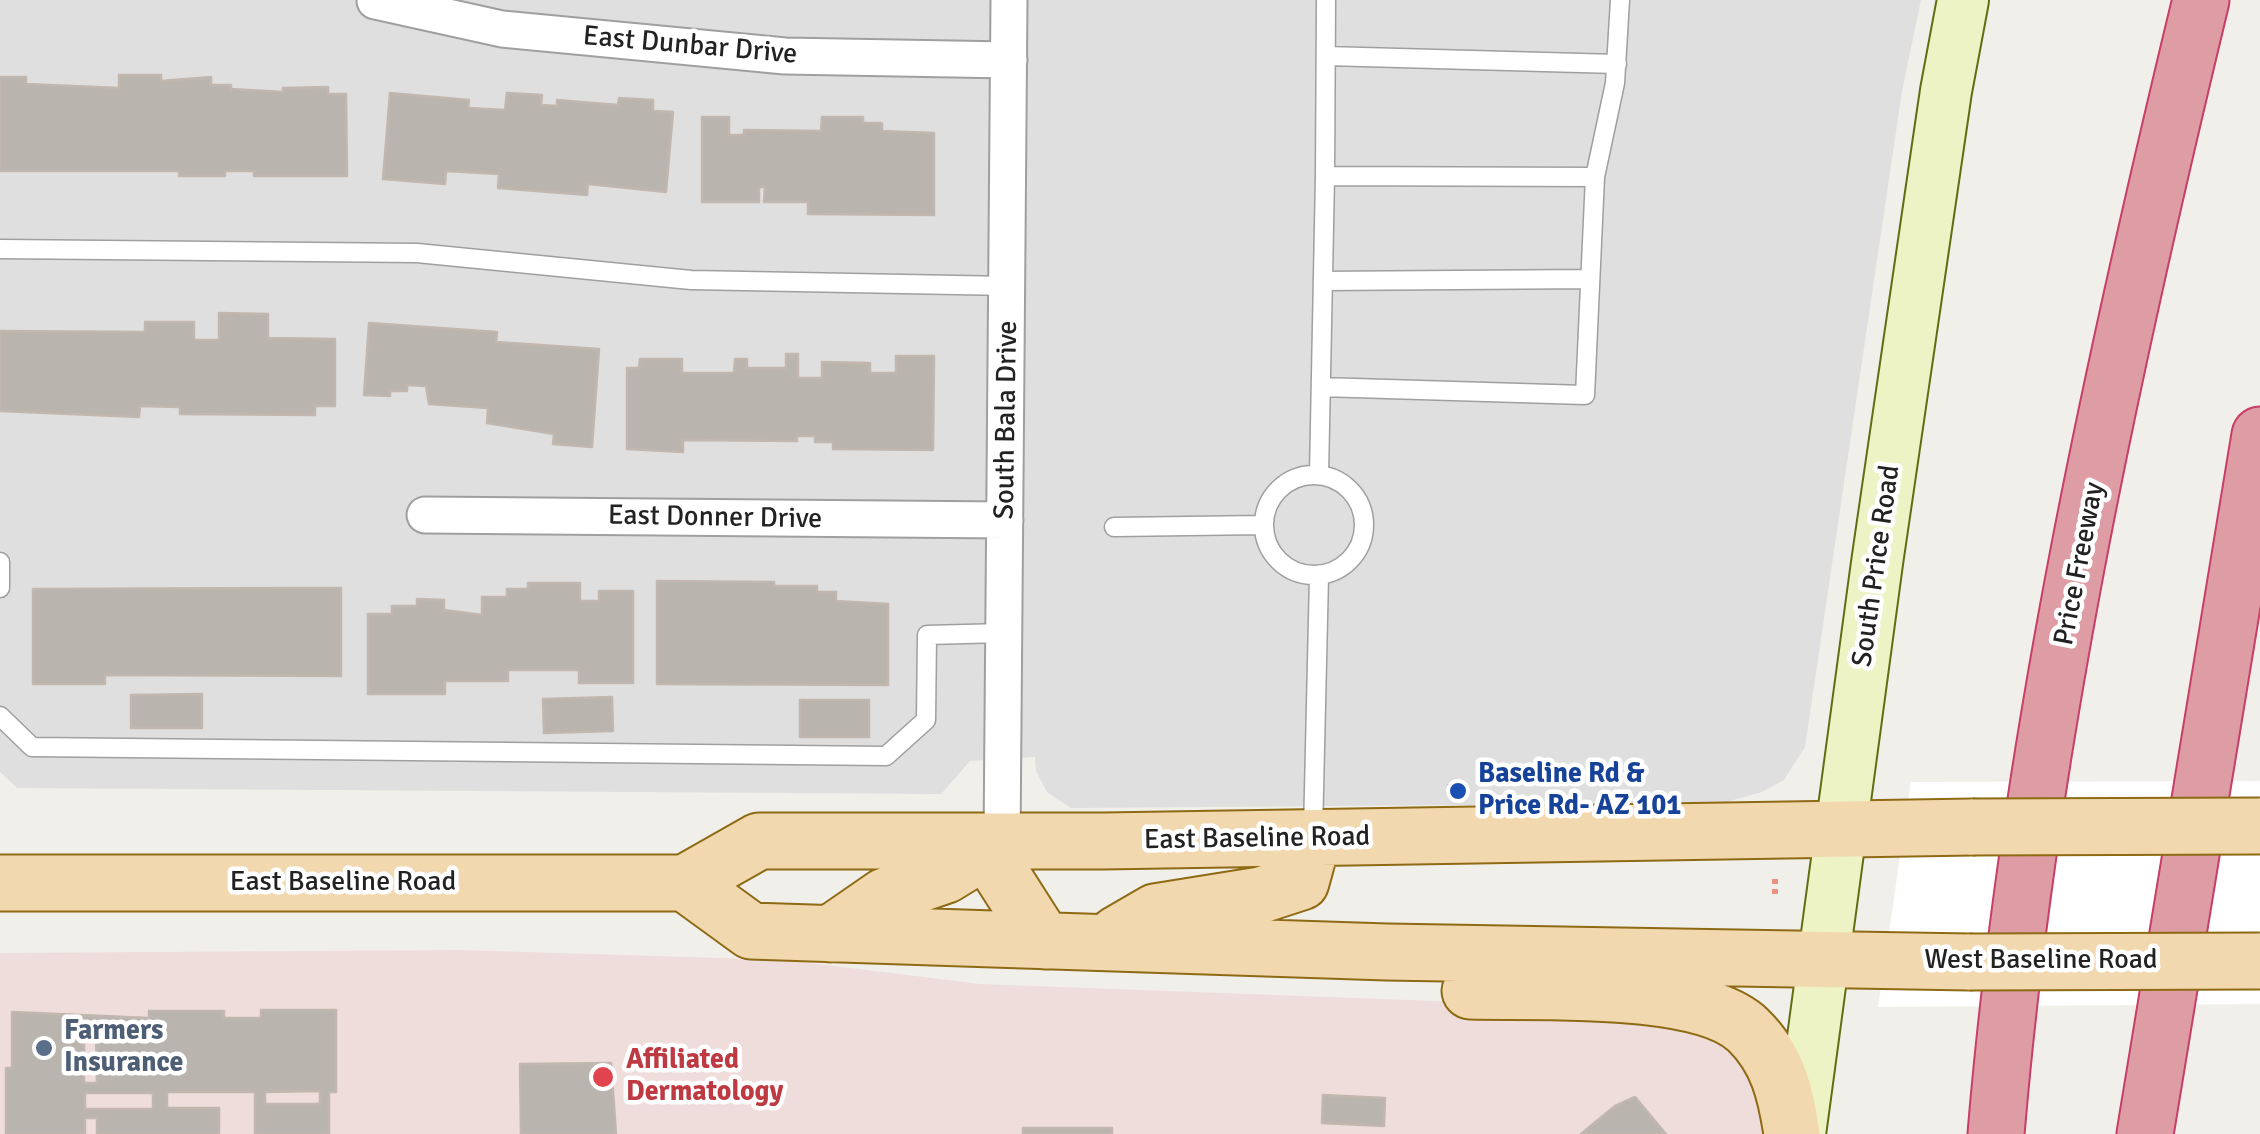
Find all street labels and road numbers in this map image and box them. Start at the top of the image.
street label: East Dunbar Drive [582,20,798,72]
street label: South Bala Drive [988,320,1026,520]
street label: South Price Road [1846,463,1908,669]
street label: Price Freeway [2048,480,2112,648]
street label: East Donner Drive [608,499,822,537]
street label: East Baseline Road [1143,820,1371,858]
street label: East Baseline Road [230,866,456,900]
street label: West Baseline Road [1924,944,2158,978]

